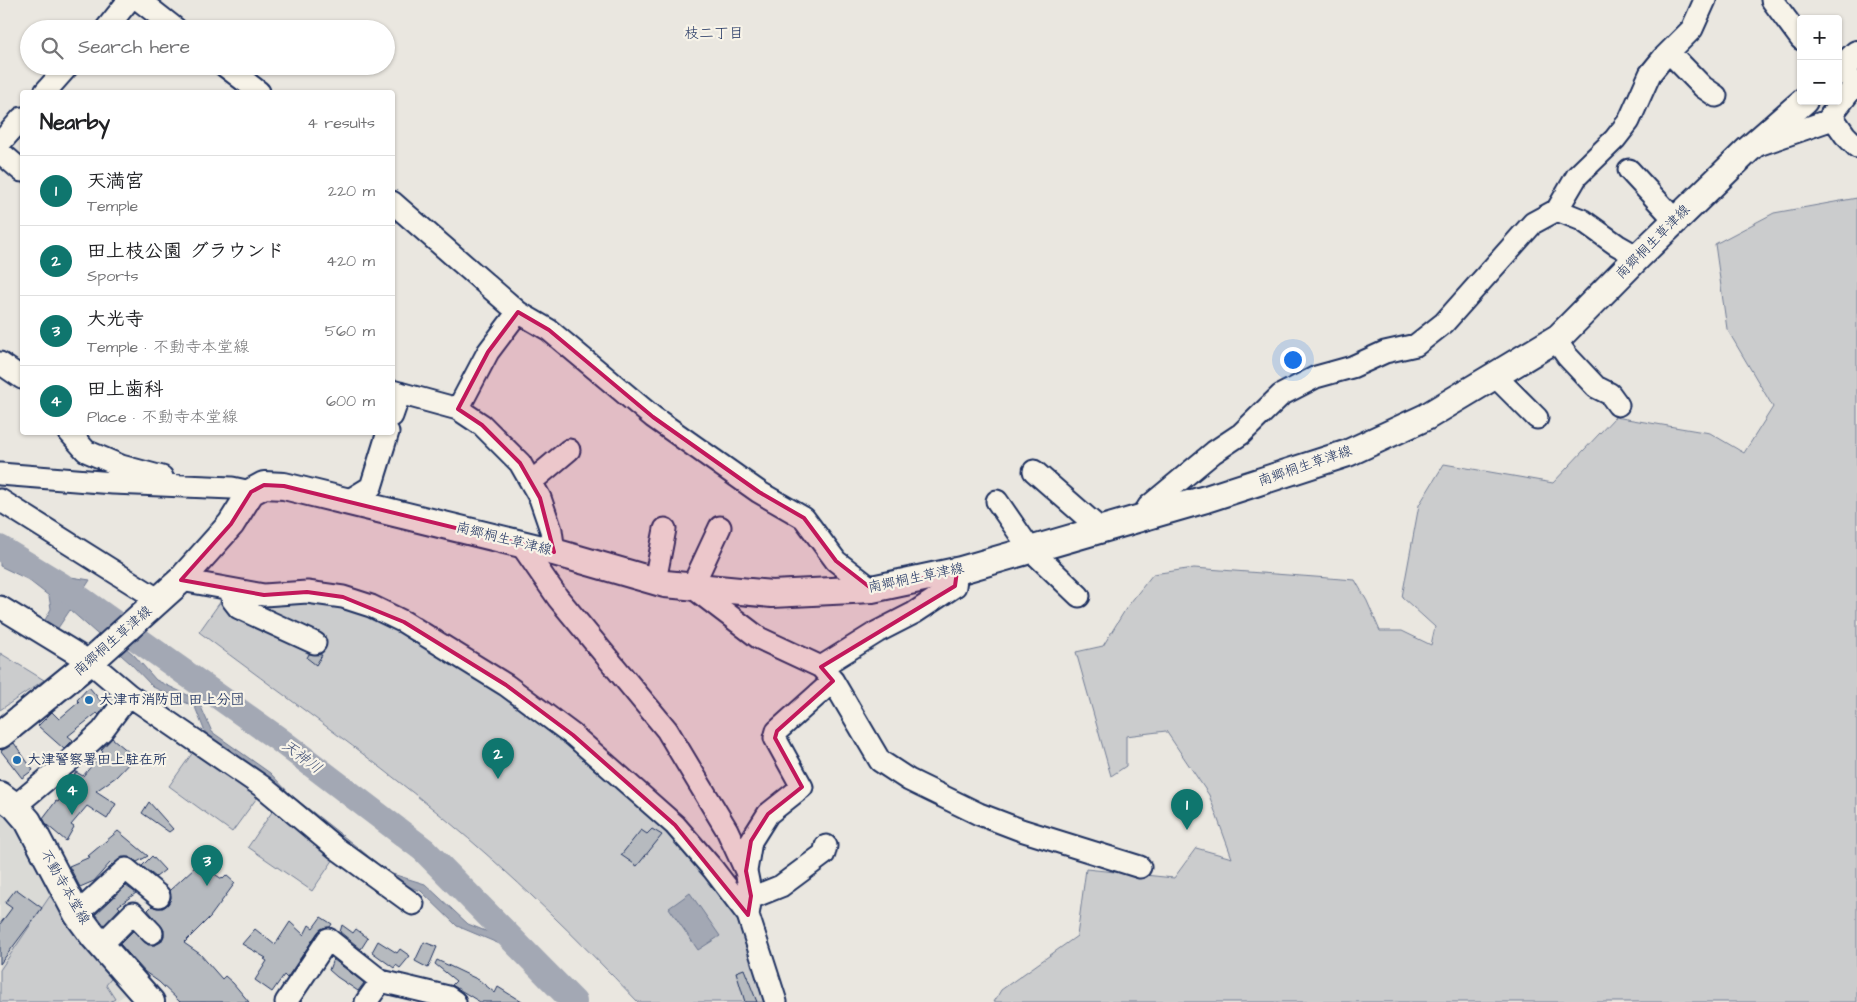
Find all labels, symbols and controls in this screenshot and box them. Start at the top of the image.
map controls [1797,15,1842,105]
button: + [1797,15,1842,60]
search box [20,20,395,75]
district label: 枝二丁目 [684,23,744,44]
icon: search [38,34,66,62]
text: Search here [78,34,190,61]
button: − [1797,60,1842,105]
text: Nearby [40,108,110,137]
text: 4 results [307,112,375,134]
text: 天満宮 [87,168,144,195]
text: 1 [55,180,57,202]
text: 220 m [328,180,375,202]
text: Temple [87,195,138,217]
street label: 南郷桐生草津線 [1611,200,1695,284]
text: 田上枝公園 グラウンド [87,238,285,265]
text: 2 [51,250,61,272]
text: 420 m [326,250,375,272]
text: Sports [87,265,139,287]
text: 大光寺 [87,306,144,333]
text: 3 [52,320,60,342]
text: 560 m [325,320,375,342]
text: Temple · 不動寺本堂線 [87,336,249,358]
your location [1280,347,1306,373]
text: 田上歯科 [87,376,163,403]
text: 4 [51,390,61,412]
text: 600 m [326,390,375,412]
text: Place · 不動寺本堂線 [87,406,238,428]
street label: 南郷桐生草津線 [1255,441,1355,491]
street label: 南郷桐生草津線 [454,517,554,561]
street label: 南郷桐生草津線 [866,558,966,598]
street label: 南郷桐生草津線 [69,601,157,681]
place label: 大津市消防団 田上分団 [99,690,245,710]
marker: 大津市消防団 田上分団 [83,694,95,706]
water label: 天神川 [278,735,326,779]
pin: 2 [482,738,514,779]
place label: 大津警察署田上駐在所 [27,750,167,770]
marker: 大津警察署田上駐在所 [11,754,23,766]
pin: 4 [56,774,88,815]
pin: 1 [1171,789,1203,830]
pin: 3 [191,845,223,886]
street label: 不動寺本堂線 [35,846,95,928]

